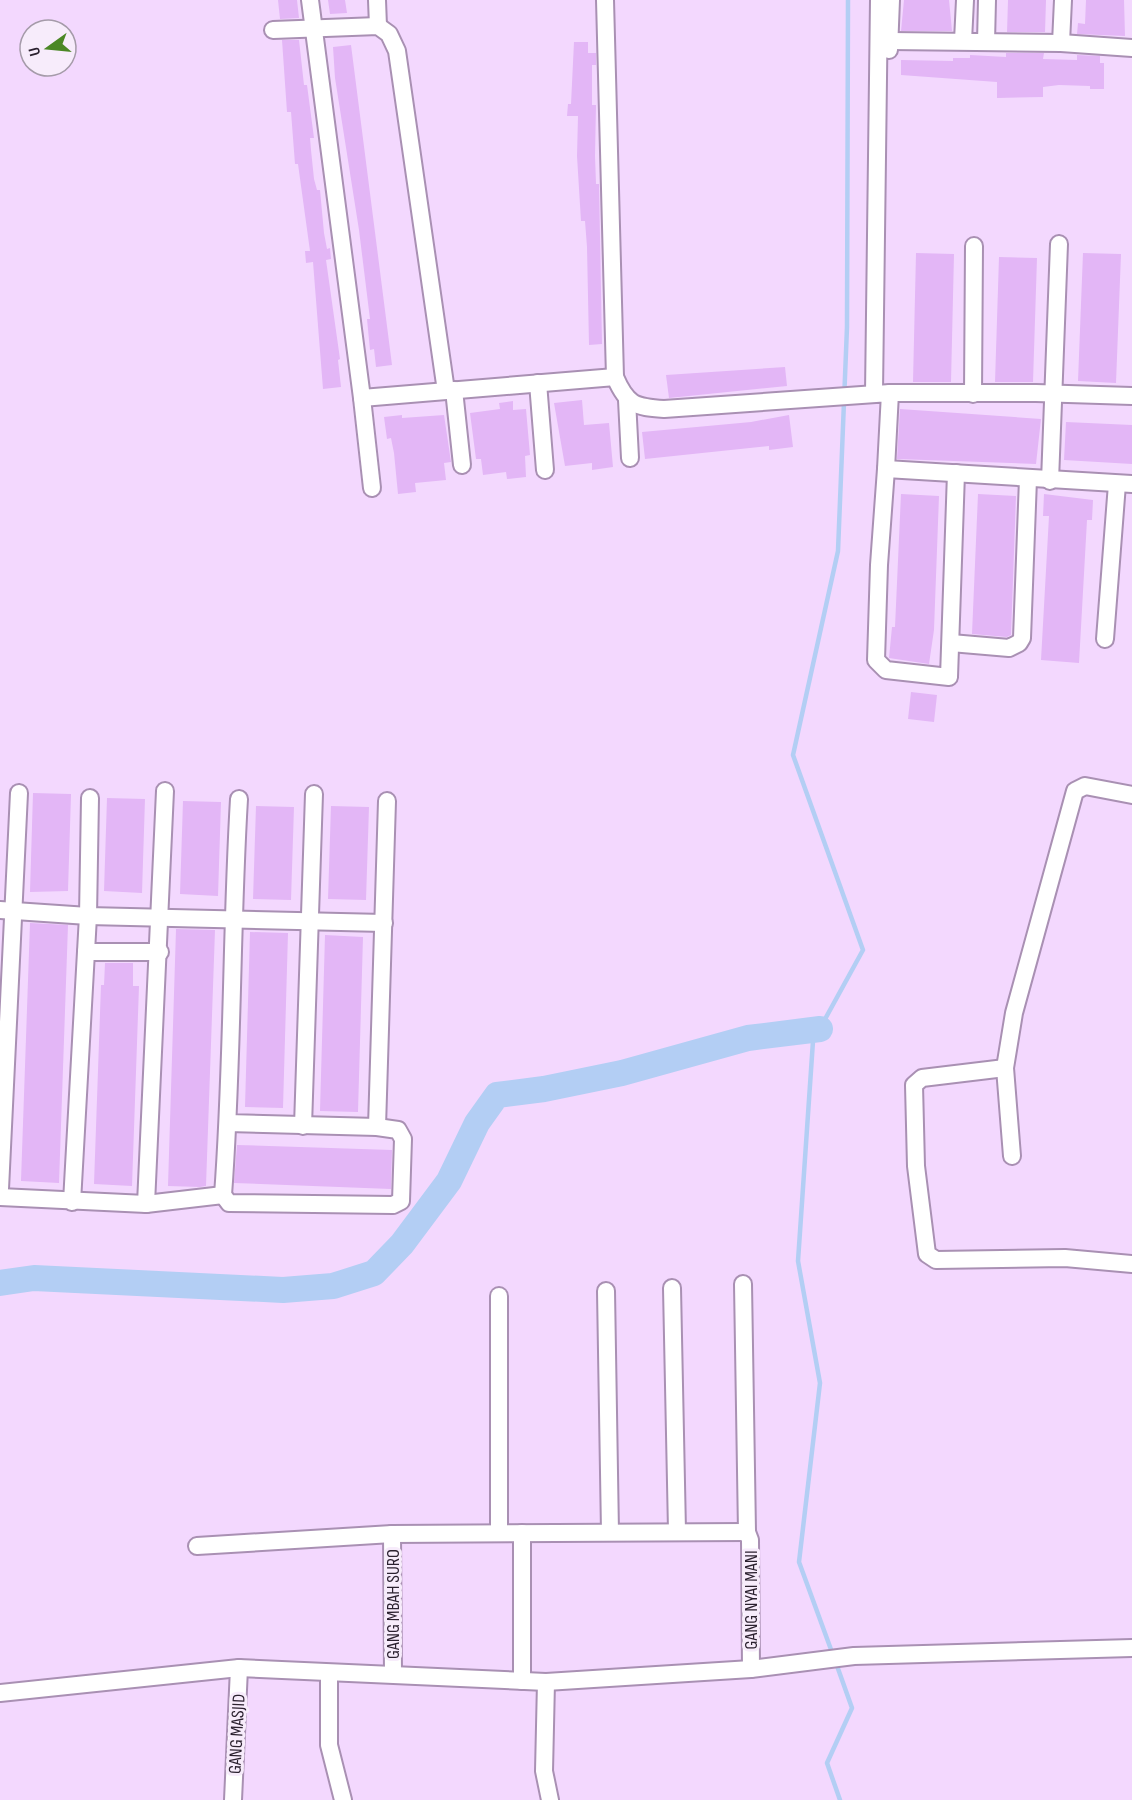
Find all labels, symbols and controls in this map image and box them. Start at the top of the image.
north arrow [18,18,78,78]
text: U [25,45,45,58]
street label: GANG MBAH SURO [383,1549,404,1659]
street label: GANG NYAI MANI [741,1550,762,1650]
street label: GANG MASJID [224,1693,250,1775]

